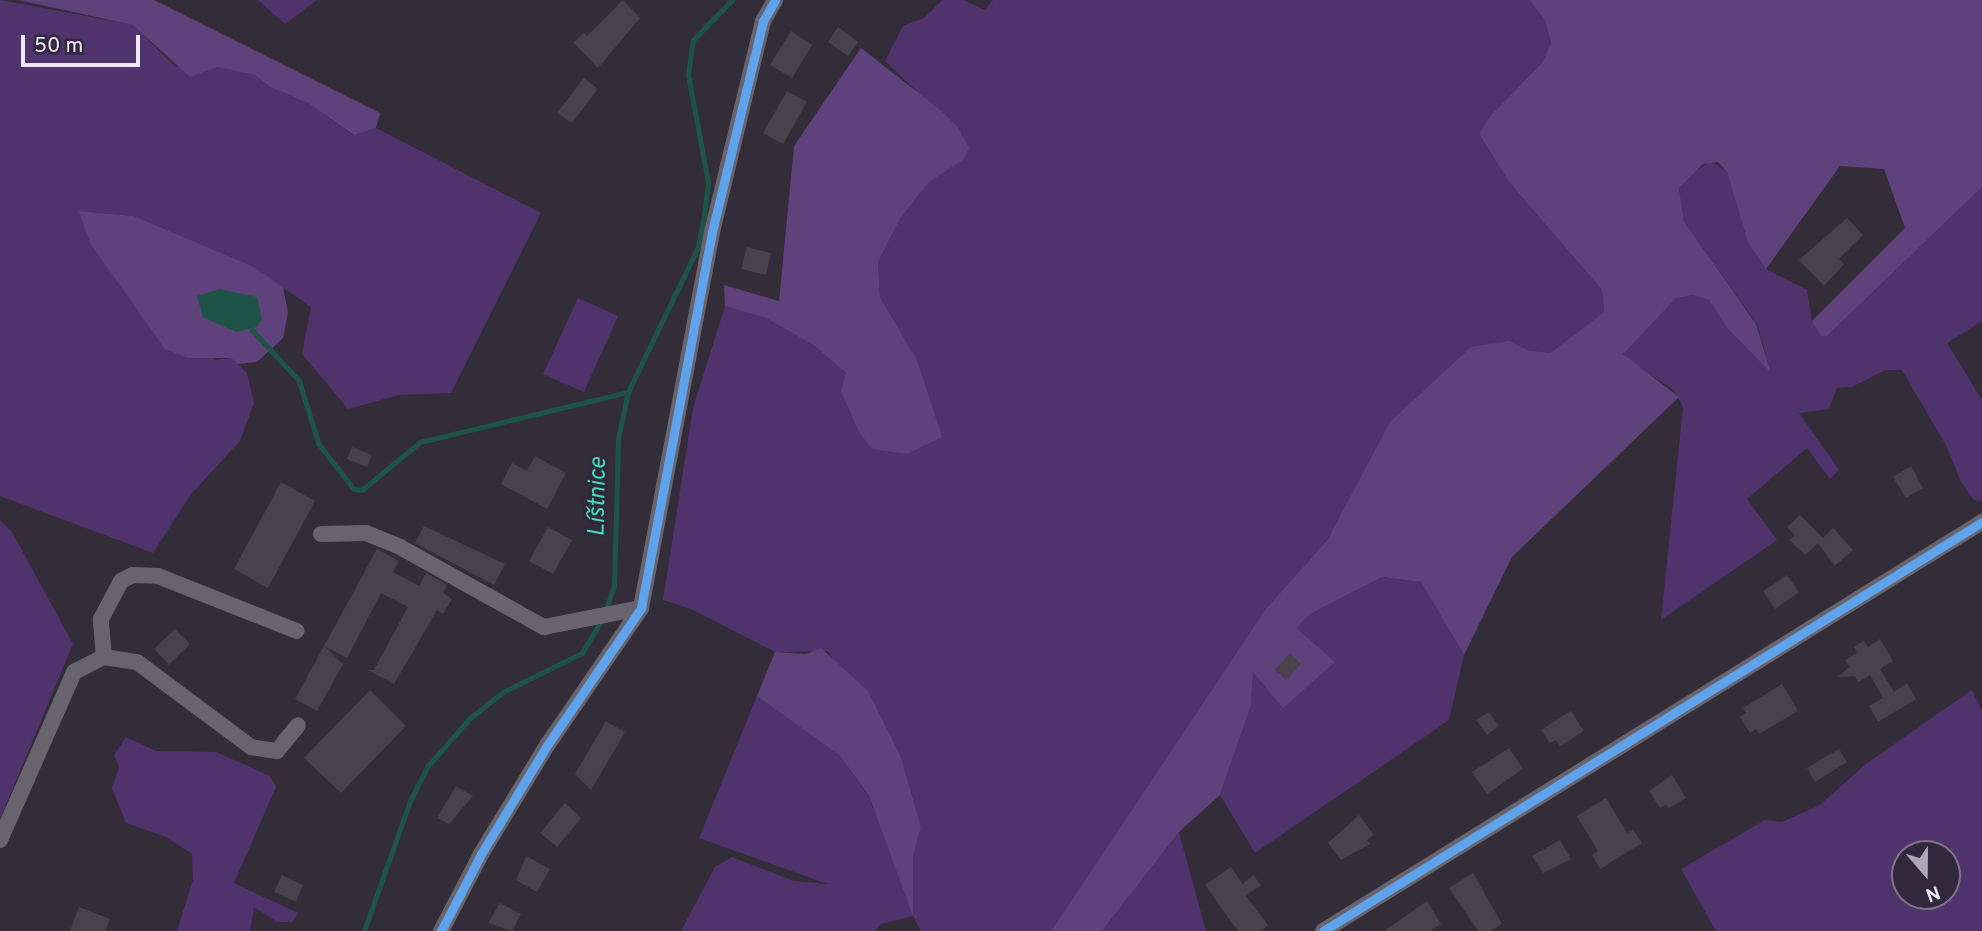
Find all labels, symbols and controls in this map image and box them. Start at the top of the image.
scale bar [24,21,144,65]
text: 50 m [34,33,83,60]
water label: Líštnice [584,457,614,537]
north arrow [1891,840,1961,910]
text: N [1922,879,1943,906]

